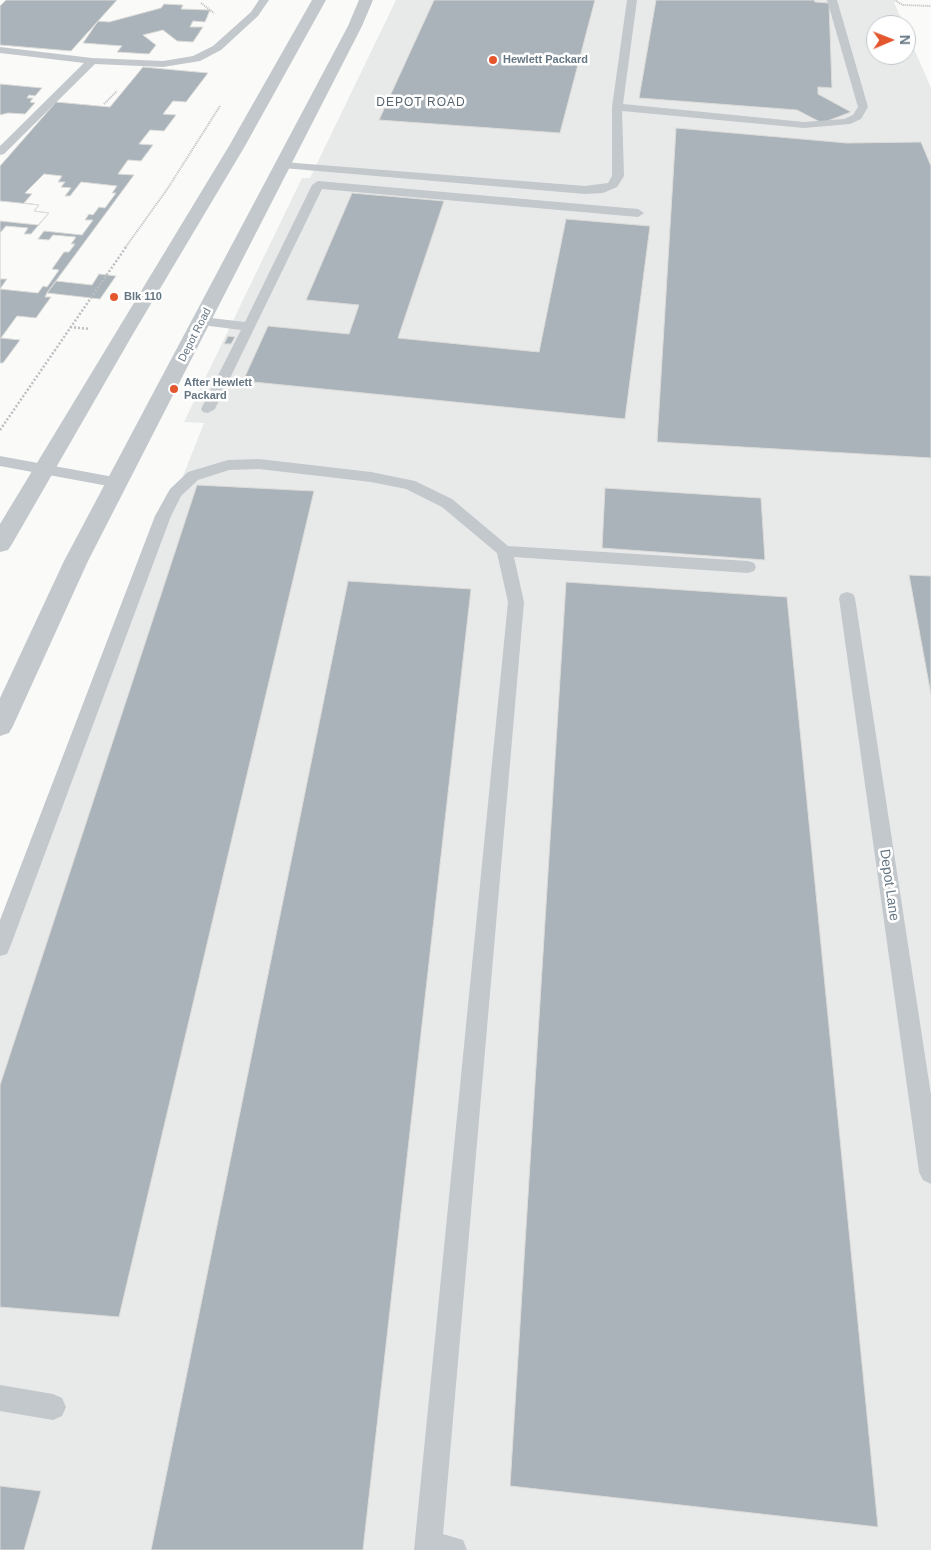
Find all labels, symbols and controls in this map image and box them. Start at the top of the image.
north arrow [866,15,916,65]
text: N [897,35,913,45]
place label: Hewlett Packard [503,53,588,67]
marker: Hewlett Packard [487,54,499,66]
district label: DEPOT ROAD [375,96,467,110]
place label: Blk 110 [124,290,162,304]
marker: Blk 110 [108,291,120,303]
street label: Depot Road [176,306,214,364]
place label: After Hewlett Packard [184,376,252,402]
marker: After Hewlett Packard [168,383,180,395]
street label: Depot Lane [876,848,902,922]

